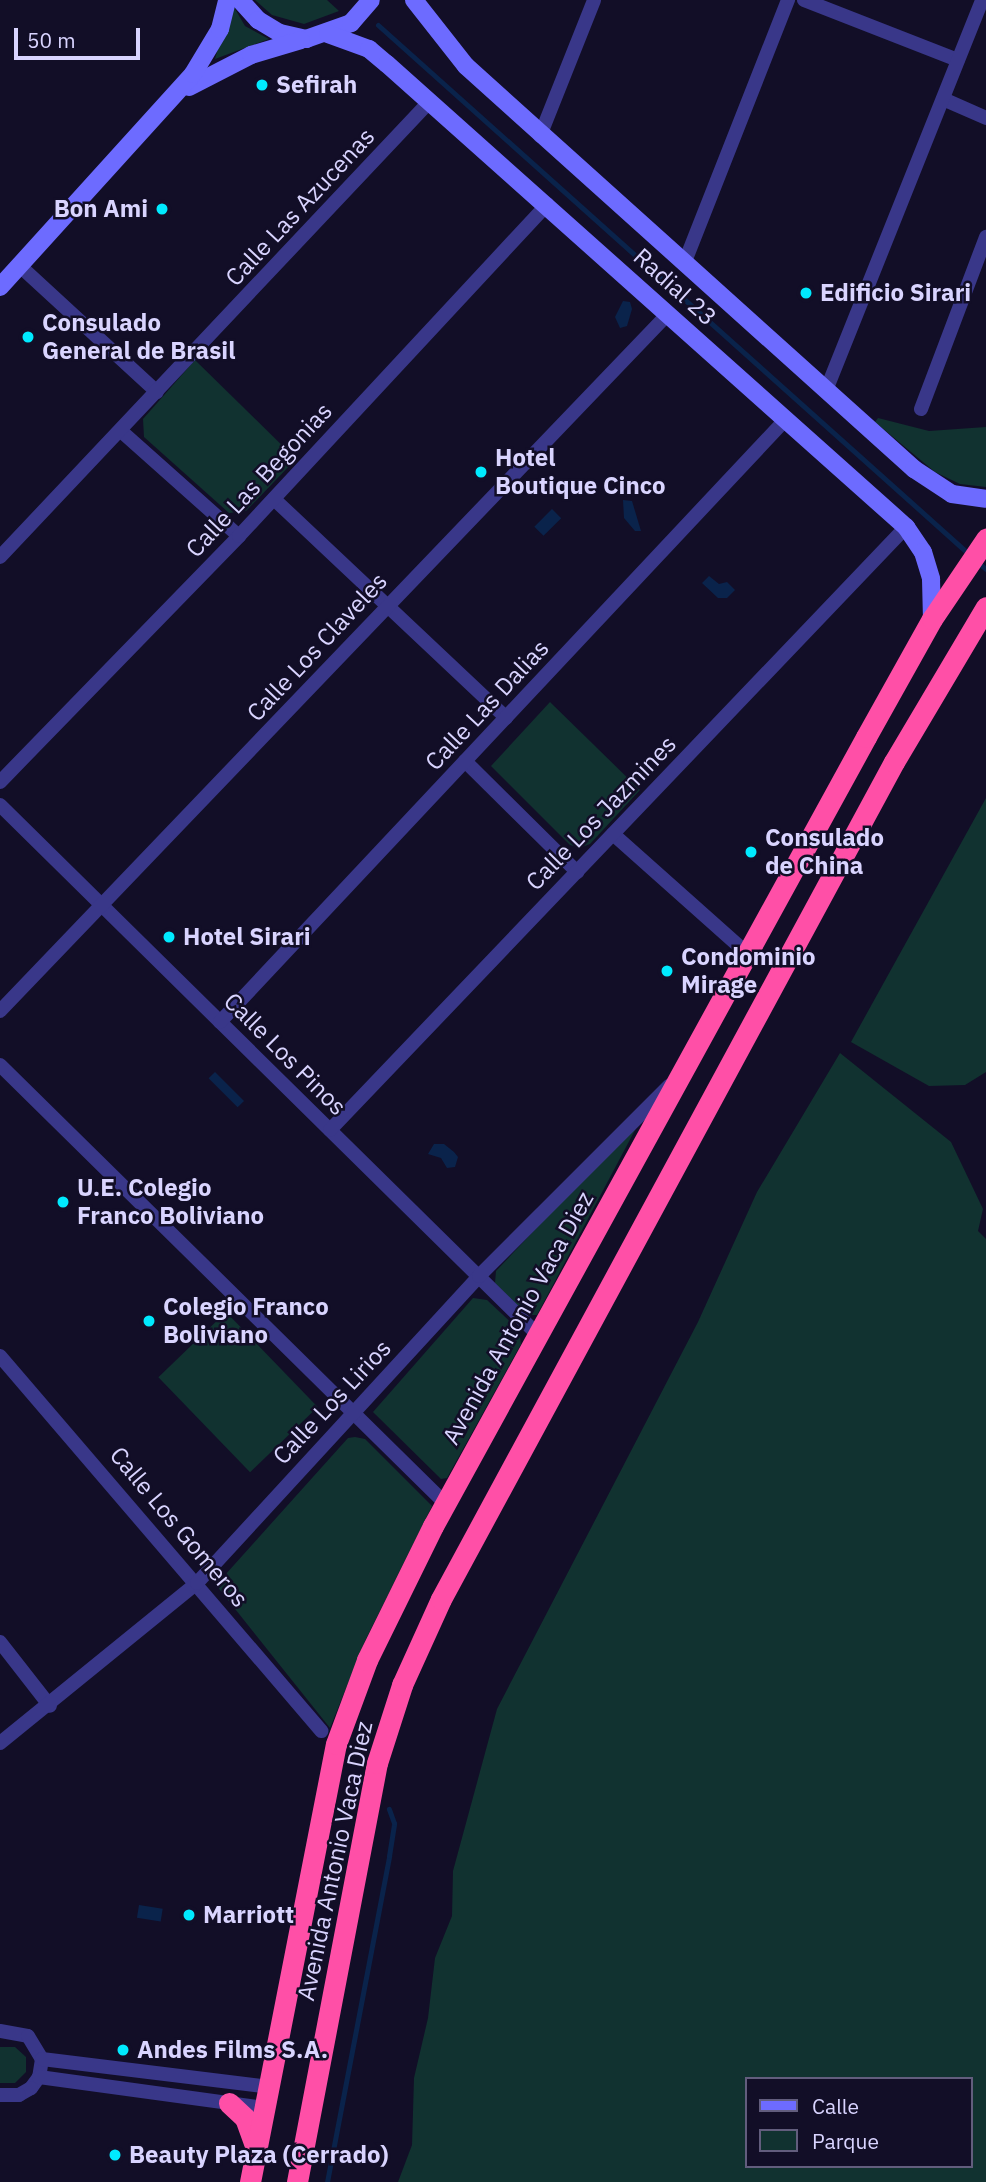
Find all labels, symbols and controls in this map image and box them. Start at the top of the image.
scale bar [18,14,144,58]
text: 50 m [27,26,76,54]
place label: Sefirah [276,71,357,99]
marker: Sefirah [254,77,270,93]
street label: Calle Las Azucenas [219,122,381,292]
place label: Bon Ami [54,195,148,223]
marker: Bon Ami [154,201,170,217]
street label: Radial 23 [628,242,722,332]
place label: Edificio Sirari [820,279,971,307]
marker: Edificio Sirari [798,285,814,301]
place label: Consulado General de Brasil [42,309,235,365]
marker: Consulado General de Brasil [20,329,36,345]
street label: Calle Las Begonias [180,397,338,563]
place label: Hotel Boutique Cinco [495,444,666,500]
marker: Hotel Boutique Cinco [473,464,489,480]
street label: Calle Los Claveles [241,567,393,727]
street label: Calle Las Dalias [419,634,555,776]
street label: Calle Los Jazmines [520,730,682,896]
place label: Consulado de China [765,824,884,880]
marker: Consulado de China [743,844,759,860]
place label: Hotel Sirari [183,923,311,951]
marker: Hotel Sirari [161,929,177,945]
place label: Condominio Mirage [681,943,816,999]
marker: Condominio Mirage [659,963,675,979]
street label: Calle Los Pinos [218,987,352,1121]
place label: U.E. Colegio Franco Boliviano [77,1174,264,1230]
street label: Avenida Antonio Vaca Diez [436,1186,600,1450]
marker: U.E. Colegio Franco Boliviano [55,1194,71,1210]
place label: Colegio Franco Boliviano [163,1293,329,1349]
marker: Colegio Franco Boliviano [141,1313,157,1329]
street label: Calle Los Lirios [267,1334,397,1470]
street label: Calle Los Gomeros [104,1441,254,1613]
street label: Avenida Antonio Vaca Diez [291,1719,379,2003]
place label: Marriott [203,1901,294,1929]
marker: Marriott [181,1907,197,1923]
place label: Andes Films S.A. [137,2036,328,2064]
marker: Andes Films S.A. [115,2042,131,2058]
legend [744,2077,972,2168]
text: Calle [812,2092,859,2120]
text: Parque [812,2127,879,2155]
place label: Beauty Plaza (Cerrado) [129,2141,389,2169]
marker: Beauty Plaza (Cerrado) [107,2147,123,2163]

